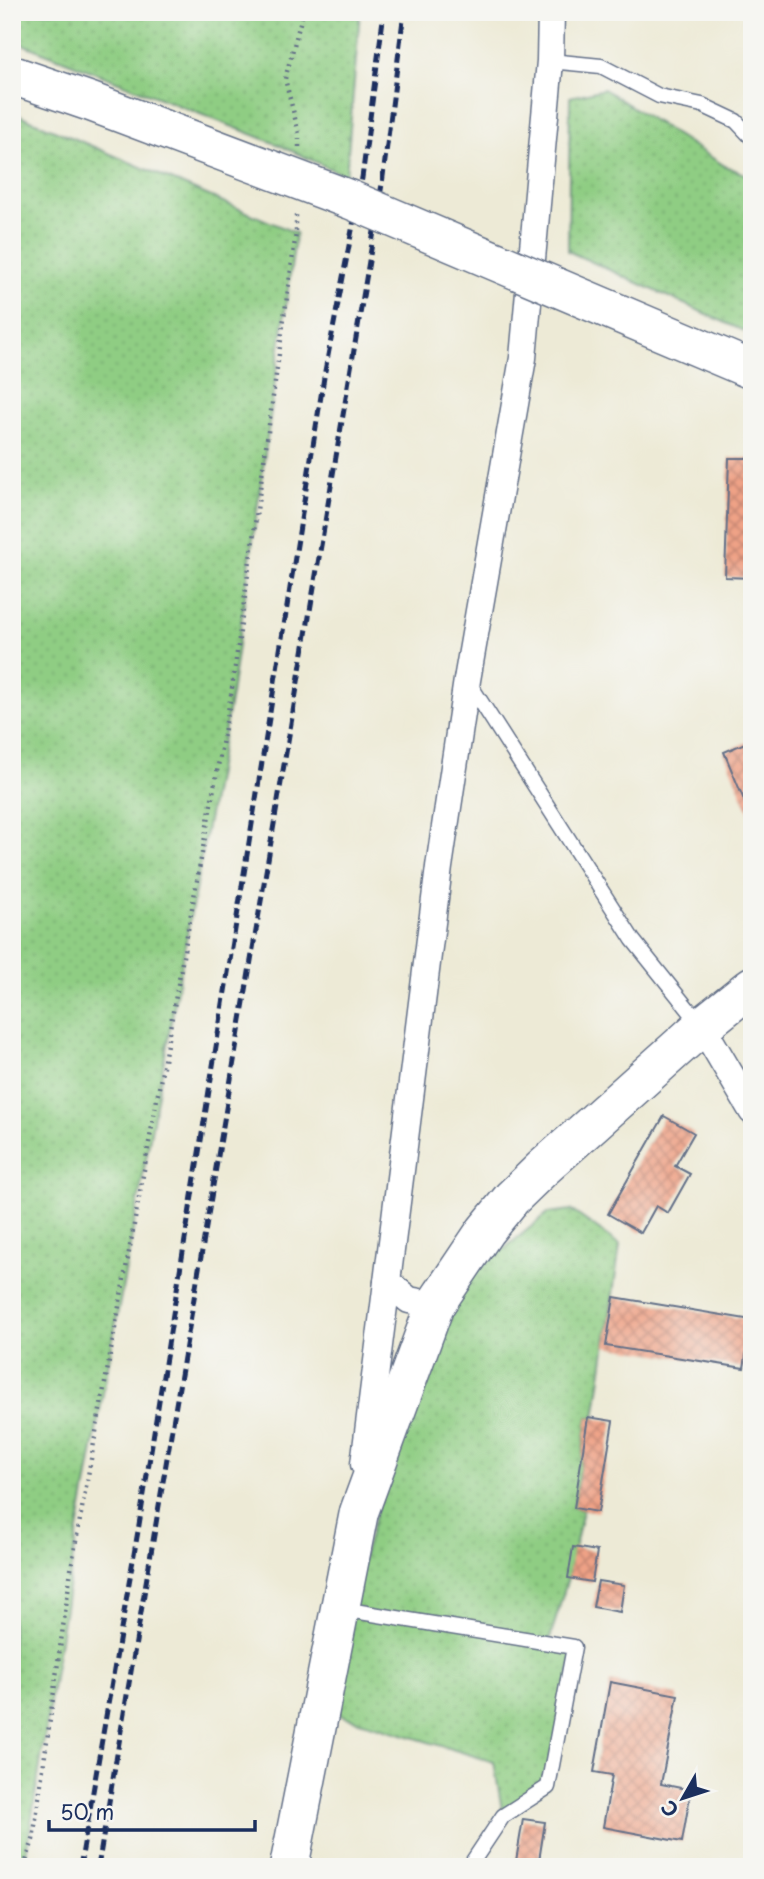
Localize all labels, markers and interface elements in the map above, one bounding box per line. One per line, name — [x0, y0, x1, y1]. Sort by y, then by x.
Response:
north arrow — [648, 1764, 718, 1834]
scale bar — [49, 1788, 256, 1832]
text: 50 m — [60, 1795, 114, 1827]
text: С — [654, 1795, 684, 1824]

